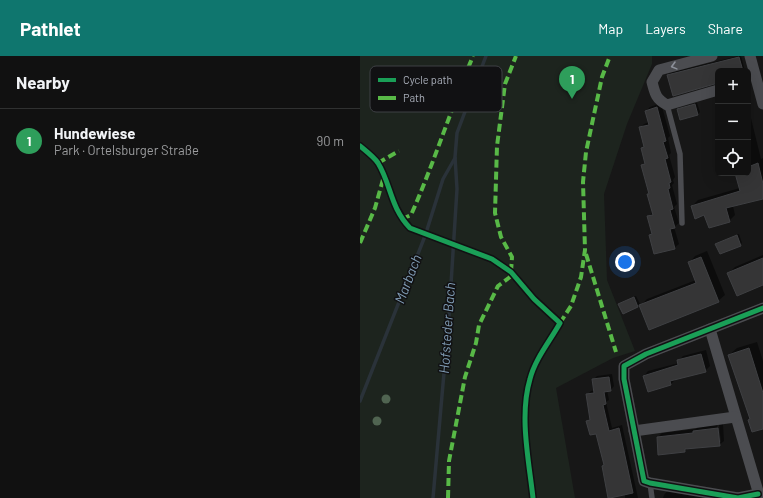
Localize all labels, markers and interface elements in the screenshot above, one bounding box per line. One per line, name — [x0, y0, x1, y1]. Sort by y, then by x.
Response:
text: Pathlet — [20, 17, 81, 40]
text: Map — [598, 20, 623, 37]
text: Layers — [645, 20, 686, 37]
text: Share — [708, 20, 743, 37]
one-way arrow — [671, 61, 678, 70]
legend — [370, 66, 502, 112]
pin: 1 — [559, 66, 585, 99]
map controls — [715, 68, 751, 176]
button: + — [715, 68, 751, 104]
text: Nearby — [16, 72, 70, 92]
text: Cycle path — [403, 73, 453, 86]
text: Path — [403, 91, 425, 104]
button: − — [715, 104, 751, 140]
text: Hundewiese — [54, 124, 135, 142]
text: 1 — [27, 133, 31, 149]
text: 90 m — [317, 133, 344, 149]
button: locate — [715, 140, 751, 176]
text: Park · Ortelsburger Straße — [54, 142, 199, 158]
water label: Marbach — [390, 252, 425, 306]
your location — [615, 252, 635, 272]
water label: Hofsteder Bach — [435, 282, 458, 374]

